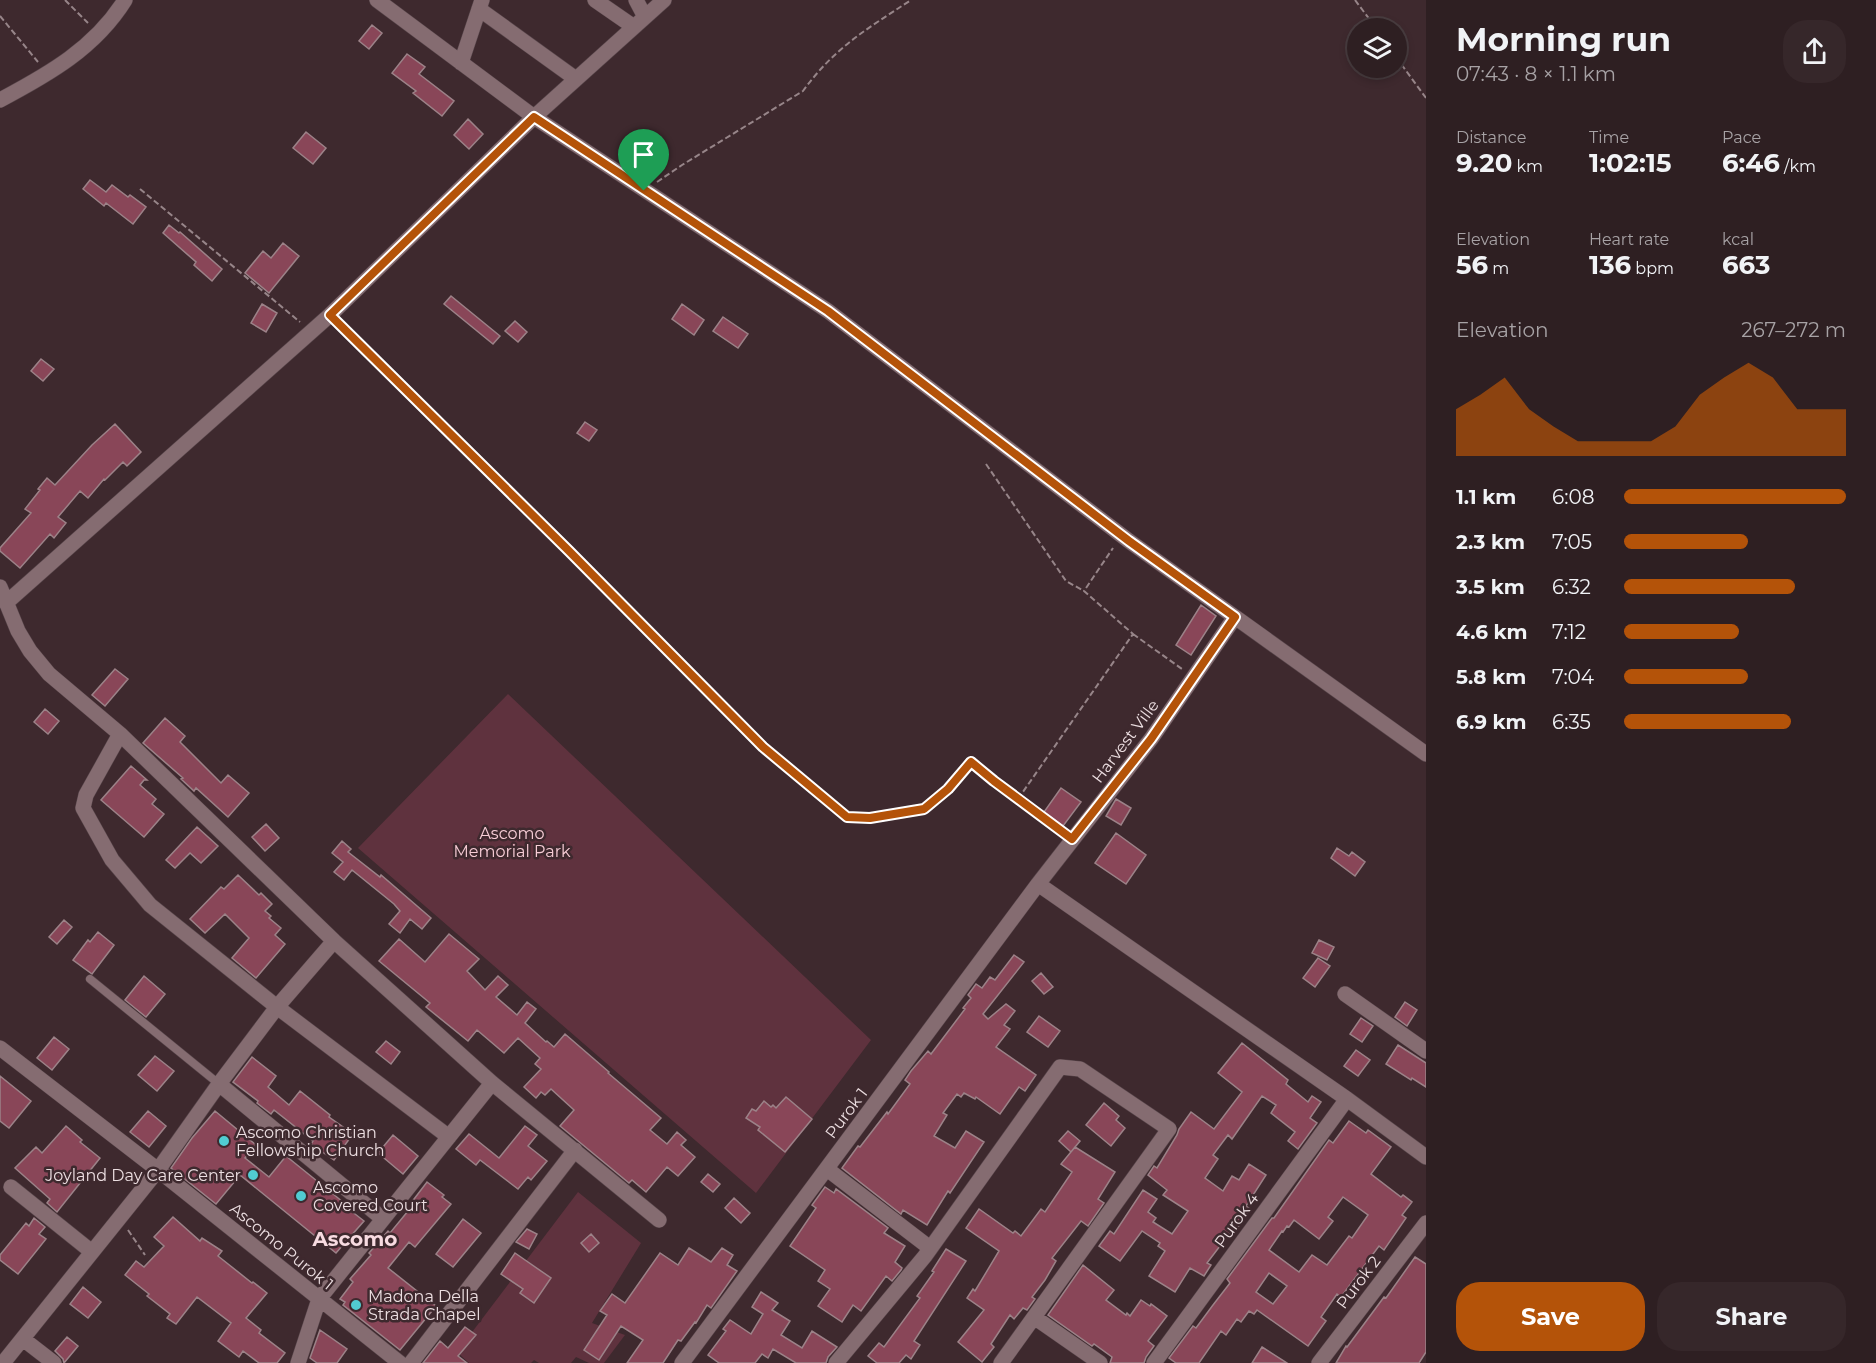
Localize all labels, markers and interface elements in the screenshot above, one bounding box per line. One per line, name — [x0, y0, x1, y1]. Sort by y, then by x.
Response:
map controls — [1347, 18, 1407, 78]
button: layers — [1347, 18, 1407, 78]
text: Morning run — [1456, 19, 1671, 59]
button: share — [1783, 20, 1846, 83]
text: 07:43 · 8 × 1.1 km — [1456, 62, 1616, 86]
text: Distance — [1456, 128, 1526, 147]
text: Time — [1589, 128, 1629, 147]
text: Pace — [1722, 128, 1761, 147]
pin — [618, 129, 669, 191]
icon: arrive — [627, 138, 660, 171]
text: 9.20 — [1456, 147, 1512, 179]
text: 1:02:15 — [1589, 147, 1671, 179]
text: 6:46 — [1722, 147, 1780, 179]
text: km — [1512, 157, 1543, 176]
text: /km — [1780, 157, 1816, 176]
text: Elevation — [1456, 230, 1530, 249]
text: Heart rate — [1589, 230, 1669, 249]
text: kcal — [1722, 230, 1754, 249]
text: 56 — [1456, 249, 1488, 281]
text: 136 — [1589, 249, 1631, 281]
text: 663 — [1722, 249, 1771, 281]
text: m — [1488, 259, 1509, 278]
text: bpm — [1631, 259, 1674, 278]
text: Elevation — [1456, 318, 1548, 342]
text: 267–272 m — [1741, 318, 1846, 342]
text: 1.1 km — [1456, 485, 1516, 509]
text: 6:08 — [1552, 485, 1594, 509]
text: 2.3 km — [1456, 530, 1525, 554]
text: 7:05 — [1552, 530, 1592, 554]
text: 3.5 km — [1456, 575, 1525, 599]
text: 6:32 — [1552, 575, 1591, 599]
text: 4.6 km — [1456, 620, 1528, 644]
text: 7:12 — [1552, 620, 1586, 644]
text: 5.8 km — [1456, 665, 1526, 689]
text: 7:04 — [1552, 665, 1594, 689]
street label: Harvest Ville — [1088, 696, 1163, 787]
text: 6.9 km — [1456, 710, 1527, 734]
text: 6:35 — [1552, 710, 1591, 734]
park label: Ascomo Memorial Park — [453, 824, 571, 861]
street label: Purok 1 — [821, 1084, 871, 1142]
place label: Ascomo Christian Fellowship Church — [236, 1123, 385, 1160]
marker: Ascomo Christian Fellowship Church — [217, 1134, 231, 1148]
place label: Joyland Day Care Center — [44, 1166, 241, 1185]
marker: Joyland Day Care Center — [246, 1168, 260, 1182]
place label: Ascomo Covered Court — [313, 1178, 428, 1215]
marker: Ascomo Covered Court — [294, 1189, 308, 1203]
street label: Purok 4 — [1210, 1189, 1263, 1251]
street label: Ascomo Purok 1 — [226, 1199, 337, 1294]
district label: Ascomo — [312, 1227, 397, 1251]
street label: Purok 2 — [1332, 1252, 1384, 1313]
button: Save — [1456, 1282, 1645, 1351]
button: Share — [1657, 1282, 1846, 1351]
place label: Madona Della Strada Chapel — [368, 1287, 480, 1324]
marker: Madona Della Strada Chapel — [349, 1298, 363, 1312]

